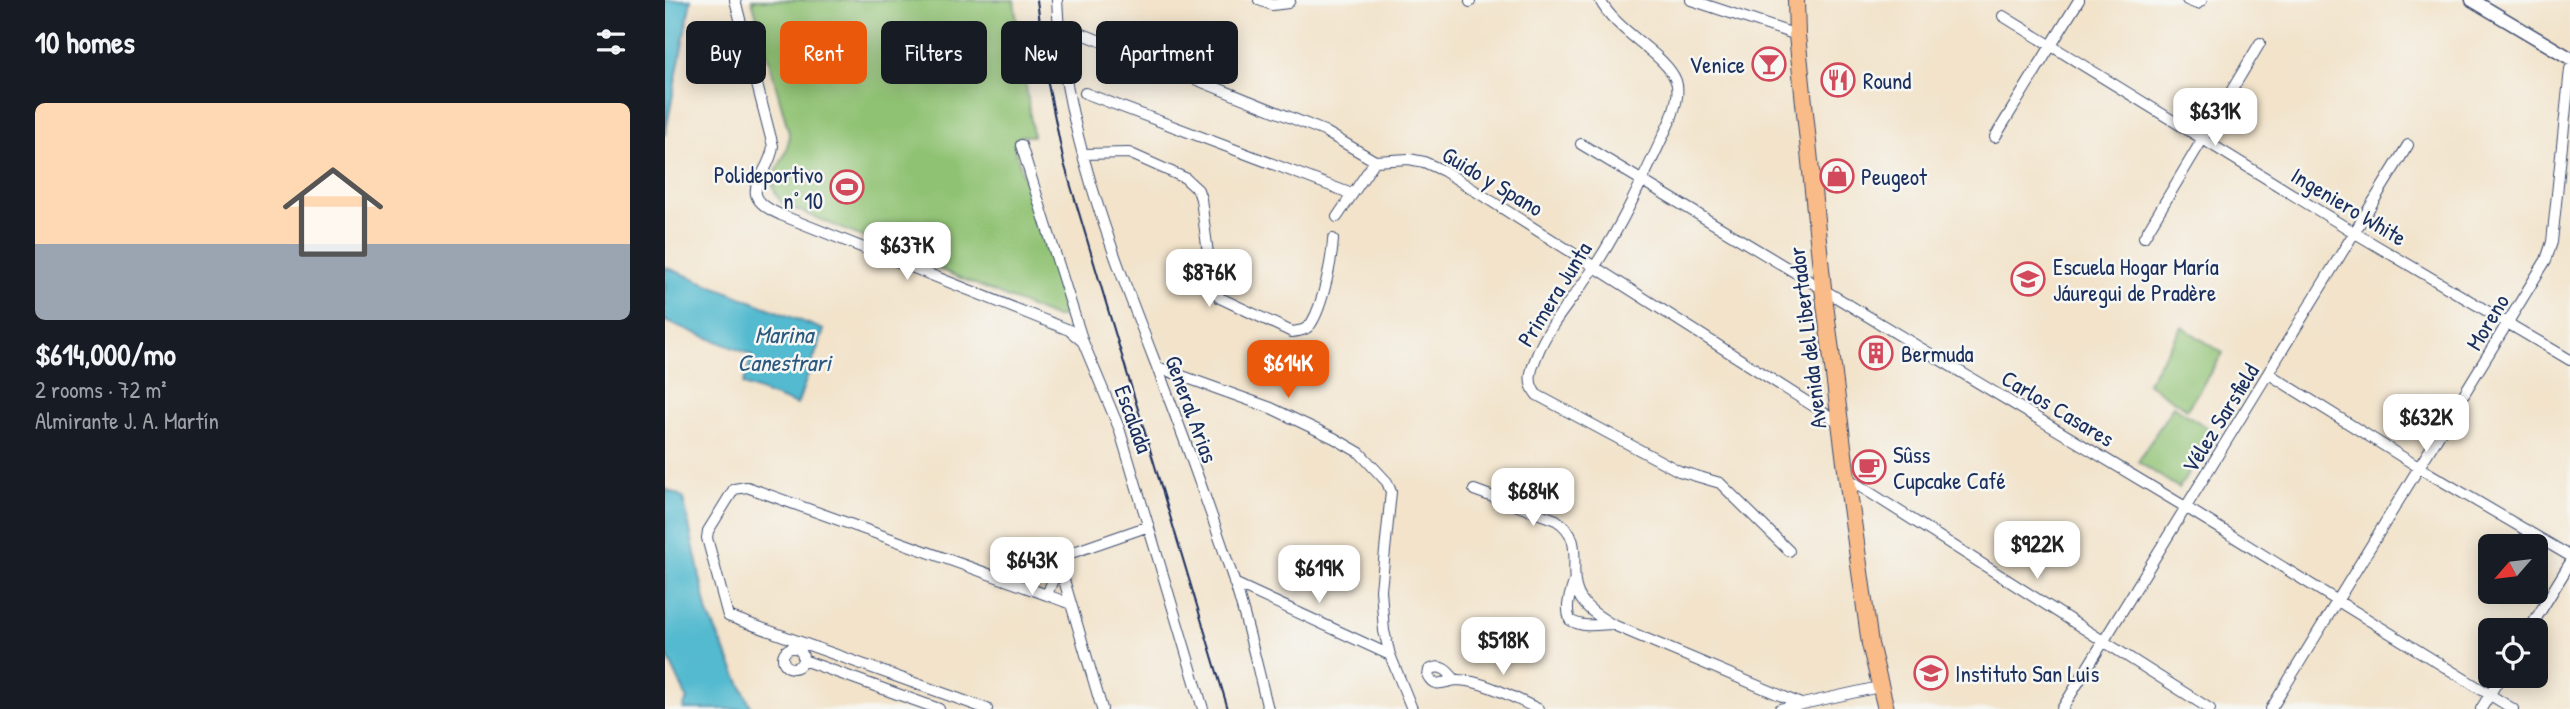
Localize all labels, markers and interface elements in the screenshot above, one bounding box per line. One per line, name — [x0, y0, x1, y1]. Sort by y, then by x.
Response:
chip: Buy — [686, 21, 766, 84]
chip: Rent — [780, 21, 867, 84]
chip: Filters — [881, 21, 987, 84]
chip: New — [1001, 21, 1082, 84]
chip: Apartment — [1096, 21, 1238, 84]
text: 10 homes — [35, 22, 135, 62]
icon: filters — [592, 23, 630, 61]
bar icon: Venice — [1750, 45, 1788, 83]
place label: Venice — [1689, 49, 1745, 80]
restaurant icon: Round — [1819, 61, 1857, 99]
place label: Round — [1863, 65, 1911, 96]
pin: $631K — [2166, 88, 2264, 148]
text: $631K — [2189, 95, 2241, 126]
street label: Guido y Spano — [1437, 139, 1549, 223]
icon: home — [270, 149, 396, 275]
shop icon: Peugeot — [1818, 157, 1856, 195]
place label: Polideportivo n° 10 — [714, 159, 823, 216]
street label: Ingeniero White — [2286, 159, 2412, 253]
place label: Peugeot — [1861, 161, 1928, 192]
sports icon: Polideportivo n° 10 — [828, 168, 866, 206]
pin: $637K — [858, 222, 956, 282]
text: $637K — [880, 229, 934, 260]
street label: Primera Junta — [1510, 236, 1598, 352]
street label: Avenida del Libertador — [1780, 245, 1834, 431]
pin: $876K — [1160, 250, 1258, 309]
place label: Escuela Hogar María Jáuregui de Pradère — [2053, 251, 2219, 308]
text: $876K — [1182, 256, 1236, 287]
school or university icon: Escuela Hogar María Jáuregui de Pradère — [2009, 260, 2047, 298]
street label: Moreno — [2458, 288, 2516, 356]
water label: Marina Canestrari — [737, 318, 833, 378]
text: $614,000/mo — [35, 334, 176, 374]
building icon: Bermuda — [1857, 334, 1895, 372]
place label: Bermuda — [1901, 338, 1974, 369]
pin: $614K — [1239, 340, 1337, 400]
text: $614K — [1263, 347, 1313, 378]
street label: General Arias — [1158, 351, 1226, 467]
street label: Vélez Sarsfield — [2174, 358, 2266, 478]
street label: Carlos Casares — [1996, 362, 2120, 454]
text: 2 rooms · 72 m² — [35, 374, 167, 405]
street label: Escalada — [1107, 381, 1161, 457]
pin: $632K — [2377, 394, 2475, 454]
text: $632K — [2399, 401, 2453, 432]
text: Almirante J. A. Martín — [35, 405, 219, 436]
place label: Sûss Cupcake Café — [1893, 439, 2006, 496]
cafe icon: Sûss Cupcake Café — [1850, 448, 1888, 486]
pin: $684K — [1484, 468, 1582, 528]
text: $684K — [1507, 475, 1559, 506]
pin: $922K — [1988, 522, 2086, 581]
text: $922K — [2010, 528, 2064, 559]
north arrow — [2478, 534, 2548, 604]
map controls — [2478, 534, 2548, 688]
pin: $643K — [983, 538, 1081, 597]
text: $643K — [1006, 544, 1058, 575]
pin: $619K — [1270, 546, 1368, 605]
text: $619K — [1294, 552, 1344, 583]
pin: $518K — [1454, 618, 1552, 677]
button: locate — [2478, 618, 2548, 688]
text: $518K — [1477, 624, 1529, 655]
school or university icon: Instituto San Luis — [1912, 654, 1950, 692]
place label: Instituto San Luis — [1955, 658, 2099, 689]

